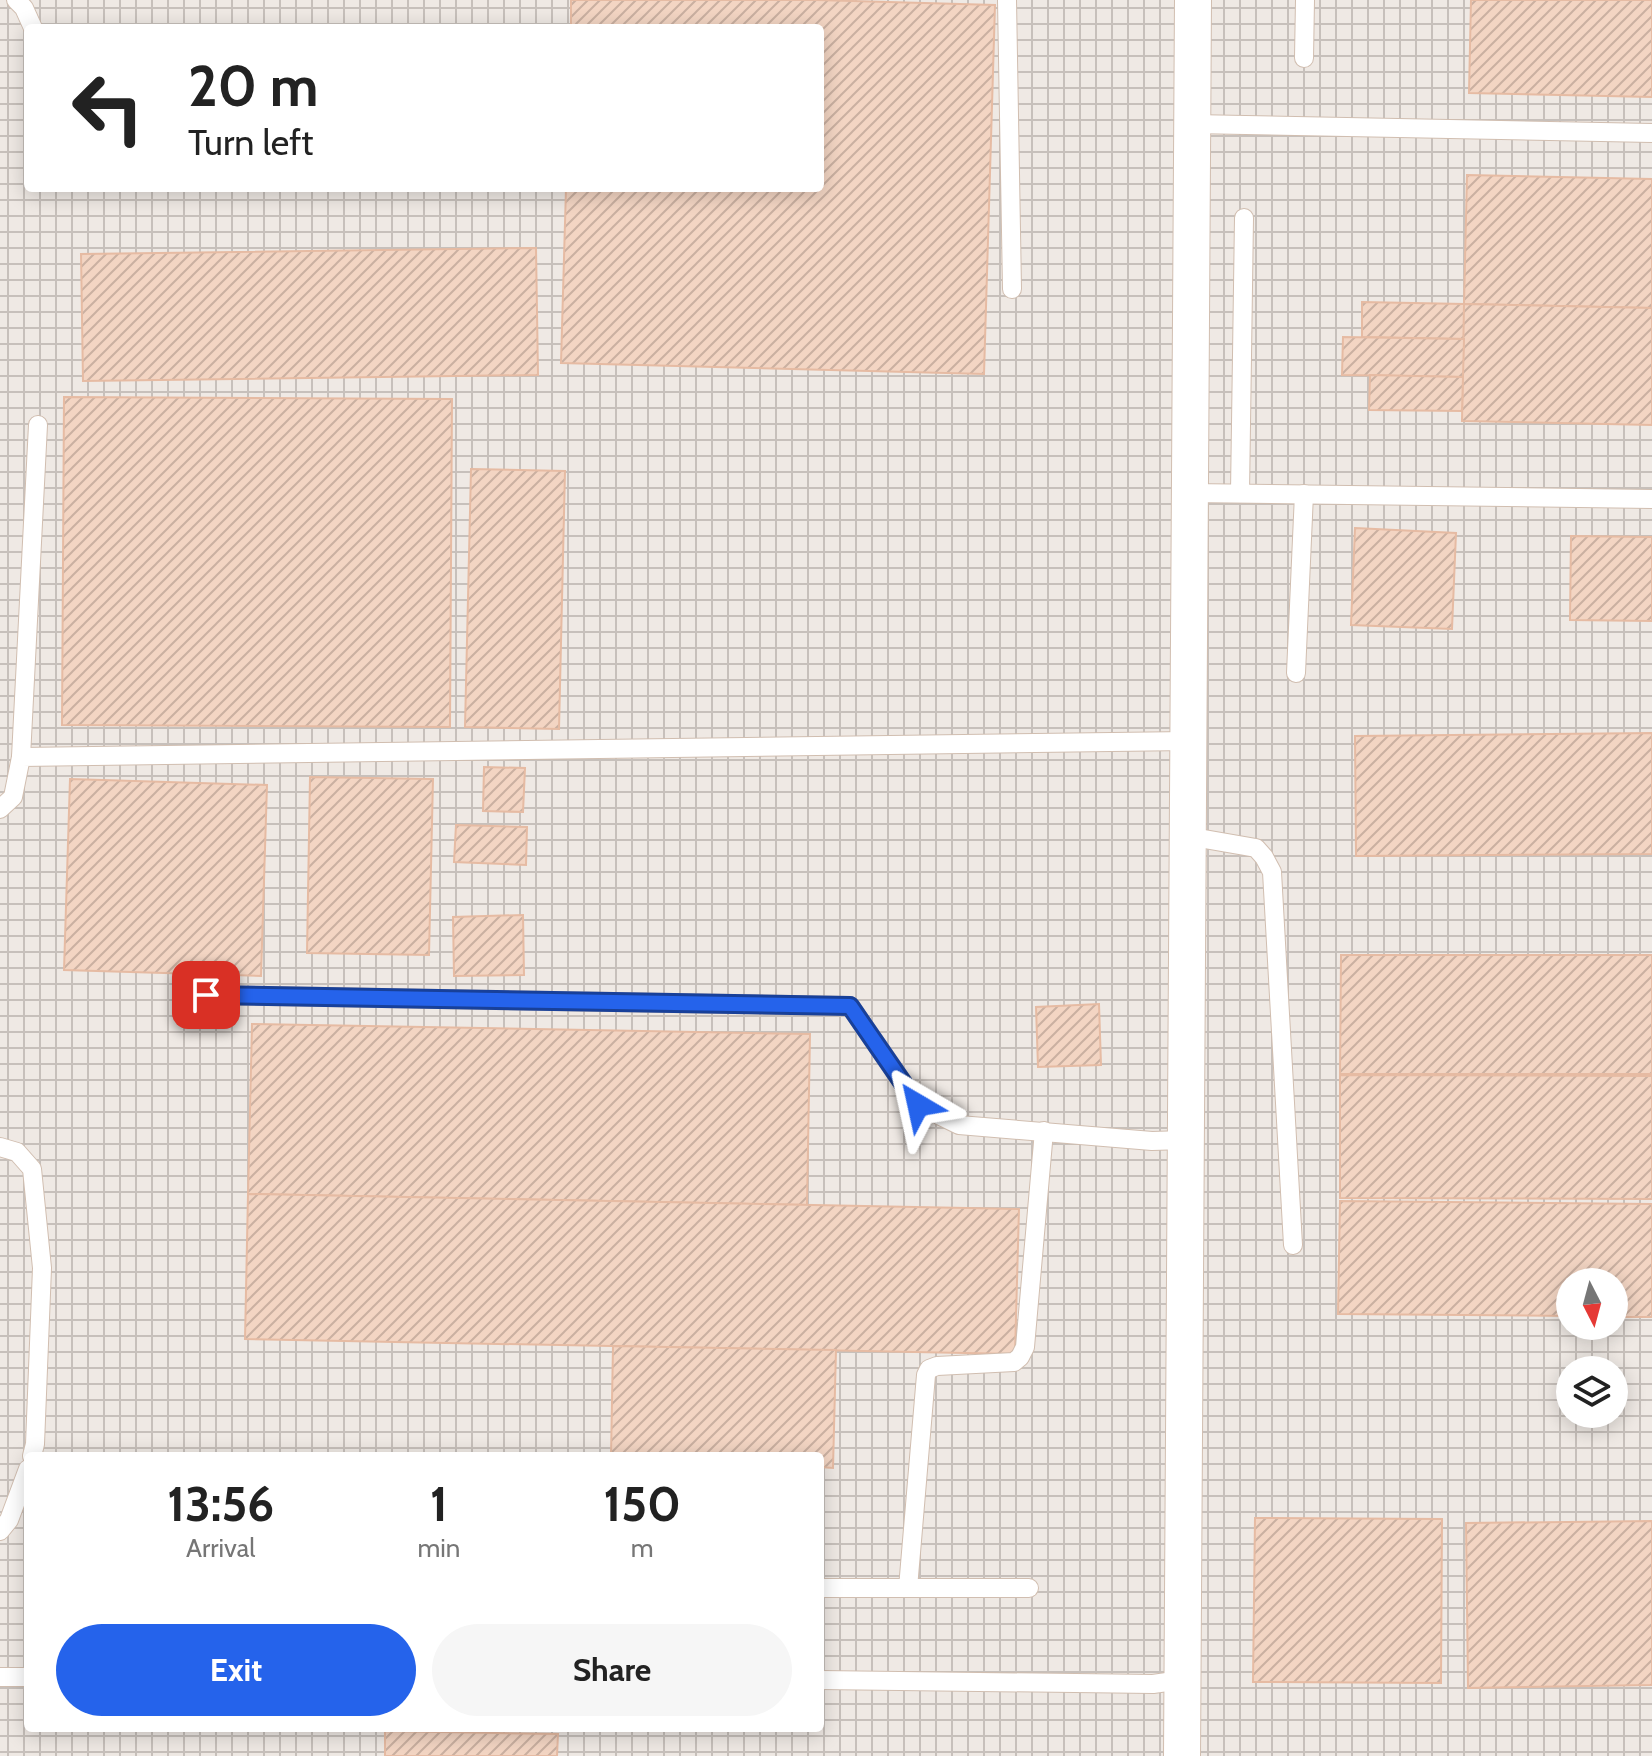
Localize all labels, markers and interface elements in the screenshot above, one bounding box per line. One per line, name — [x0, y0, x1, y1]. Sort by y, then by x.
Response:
text: 20 m — [188, 52, 318, 120]
icon: left — [56, 56, 160, 160]
text: Turn left — [188, 120, 313, 164]
pin — [172, 961, 240, 1029]
icon: arrive — [184, 973, 228, 1017]
position arrow — [876, 1063, 960, 1147]
north arrow — [1556, 1268, 1628, 1340]
map controls — [1556, 1268, 1628, 1428]
button: layers — [1556, 1356, 1628, 1428]
text: 13:56 — [167, 1475, 274, 1533]
text: 1 — [430, 1475, 448, 1533]
text: 150 — [603, 1475, 681, 1533]
text: Arrival — [186, 1532, 255, 1564]
text: min — [417, 1532, 460, 1564]
text: m — [631, 1532, 654, 1564]
button: Exit — [56, 1624, 416, 1716]
button: Share — [432, 1624, 792, 1716]

